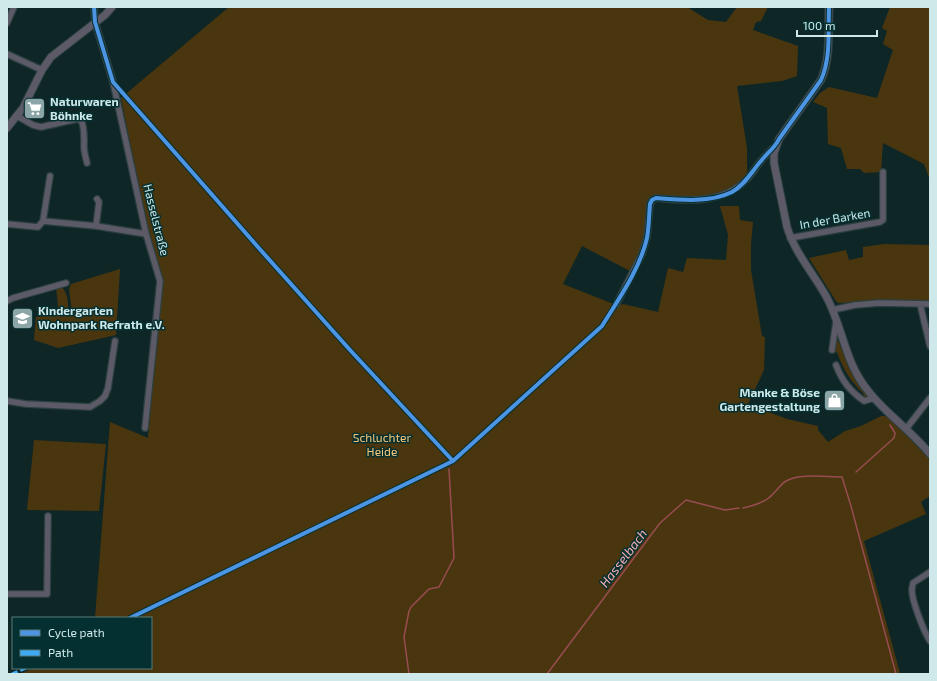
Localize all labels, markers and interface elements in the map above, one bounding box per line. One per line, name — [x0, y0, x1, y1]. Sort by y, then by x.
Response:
scale bar — [797, 12, 877, 38]
text: 100 m — [803, 18, 835, 32]
place label: Naturwaren Böhnke — [50, 94, 119, 122]
supermarket icon: Naturwaren Böhnke — [21, 96, 47, 122]
street label: Hasselstraße — [141, 182, 173, 257]
street label: In der Barken — [798, 205, 871, 231]
place label: Kindergarten Wohnpark Refrath e.V. — [38, 303, 165, 331]
school or university icon: Kindergarten Wohnpark Refrath e.V. — [10, 305, 36, 331]
place label: Manke & Böse Gartengestaltung — [720, 385, 820, 413]
shop icon: Manke & Böse Gartengestaltung — [822, 387, 848, 413]
park label: Schluchter Heide — [353, 430, 412, 458]
water label: Hasselbach — [596, 526, 650, 590]
legend — [12, 617, 152, 669]
text: Cycle path — [48, 625, 105, 639]
text: Path — [48, 645, 73, 659]

